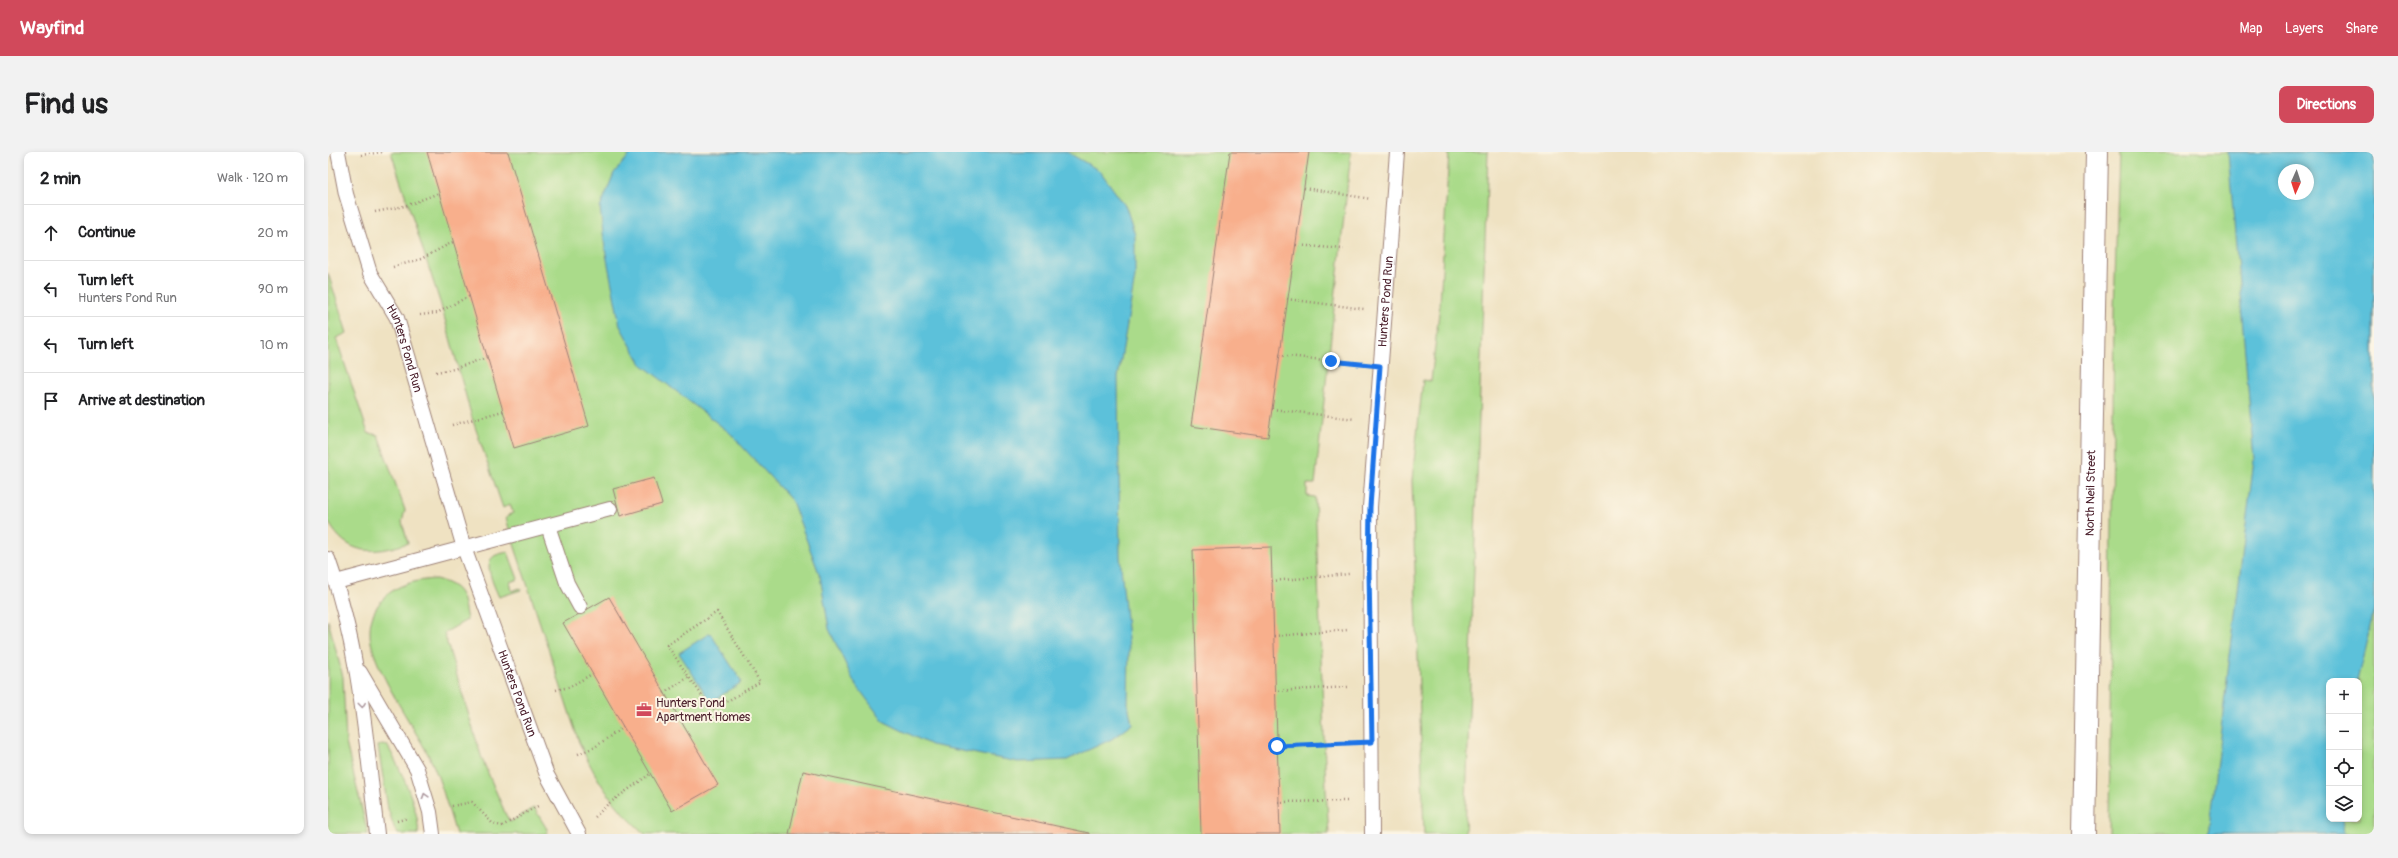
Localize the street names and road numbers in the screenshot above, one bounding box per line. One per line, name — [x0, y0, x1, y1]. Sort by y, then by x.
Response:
street label: Hunters Pond Run — [1375, 255, 1397, 348]
street label: Hunters Pond Run — [383, 302, 425, 394]
street label: North Neil Street — [2083, 450, 2099, 536]
street label: Hunters Pond Run — [494, 648, 539, 739]

